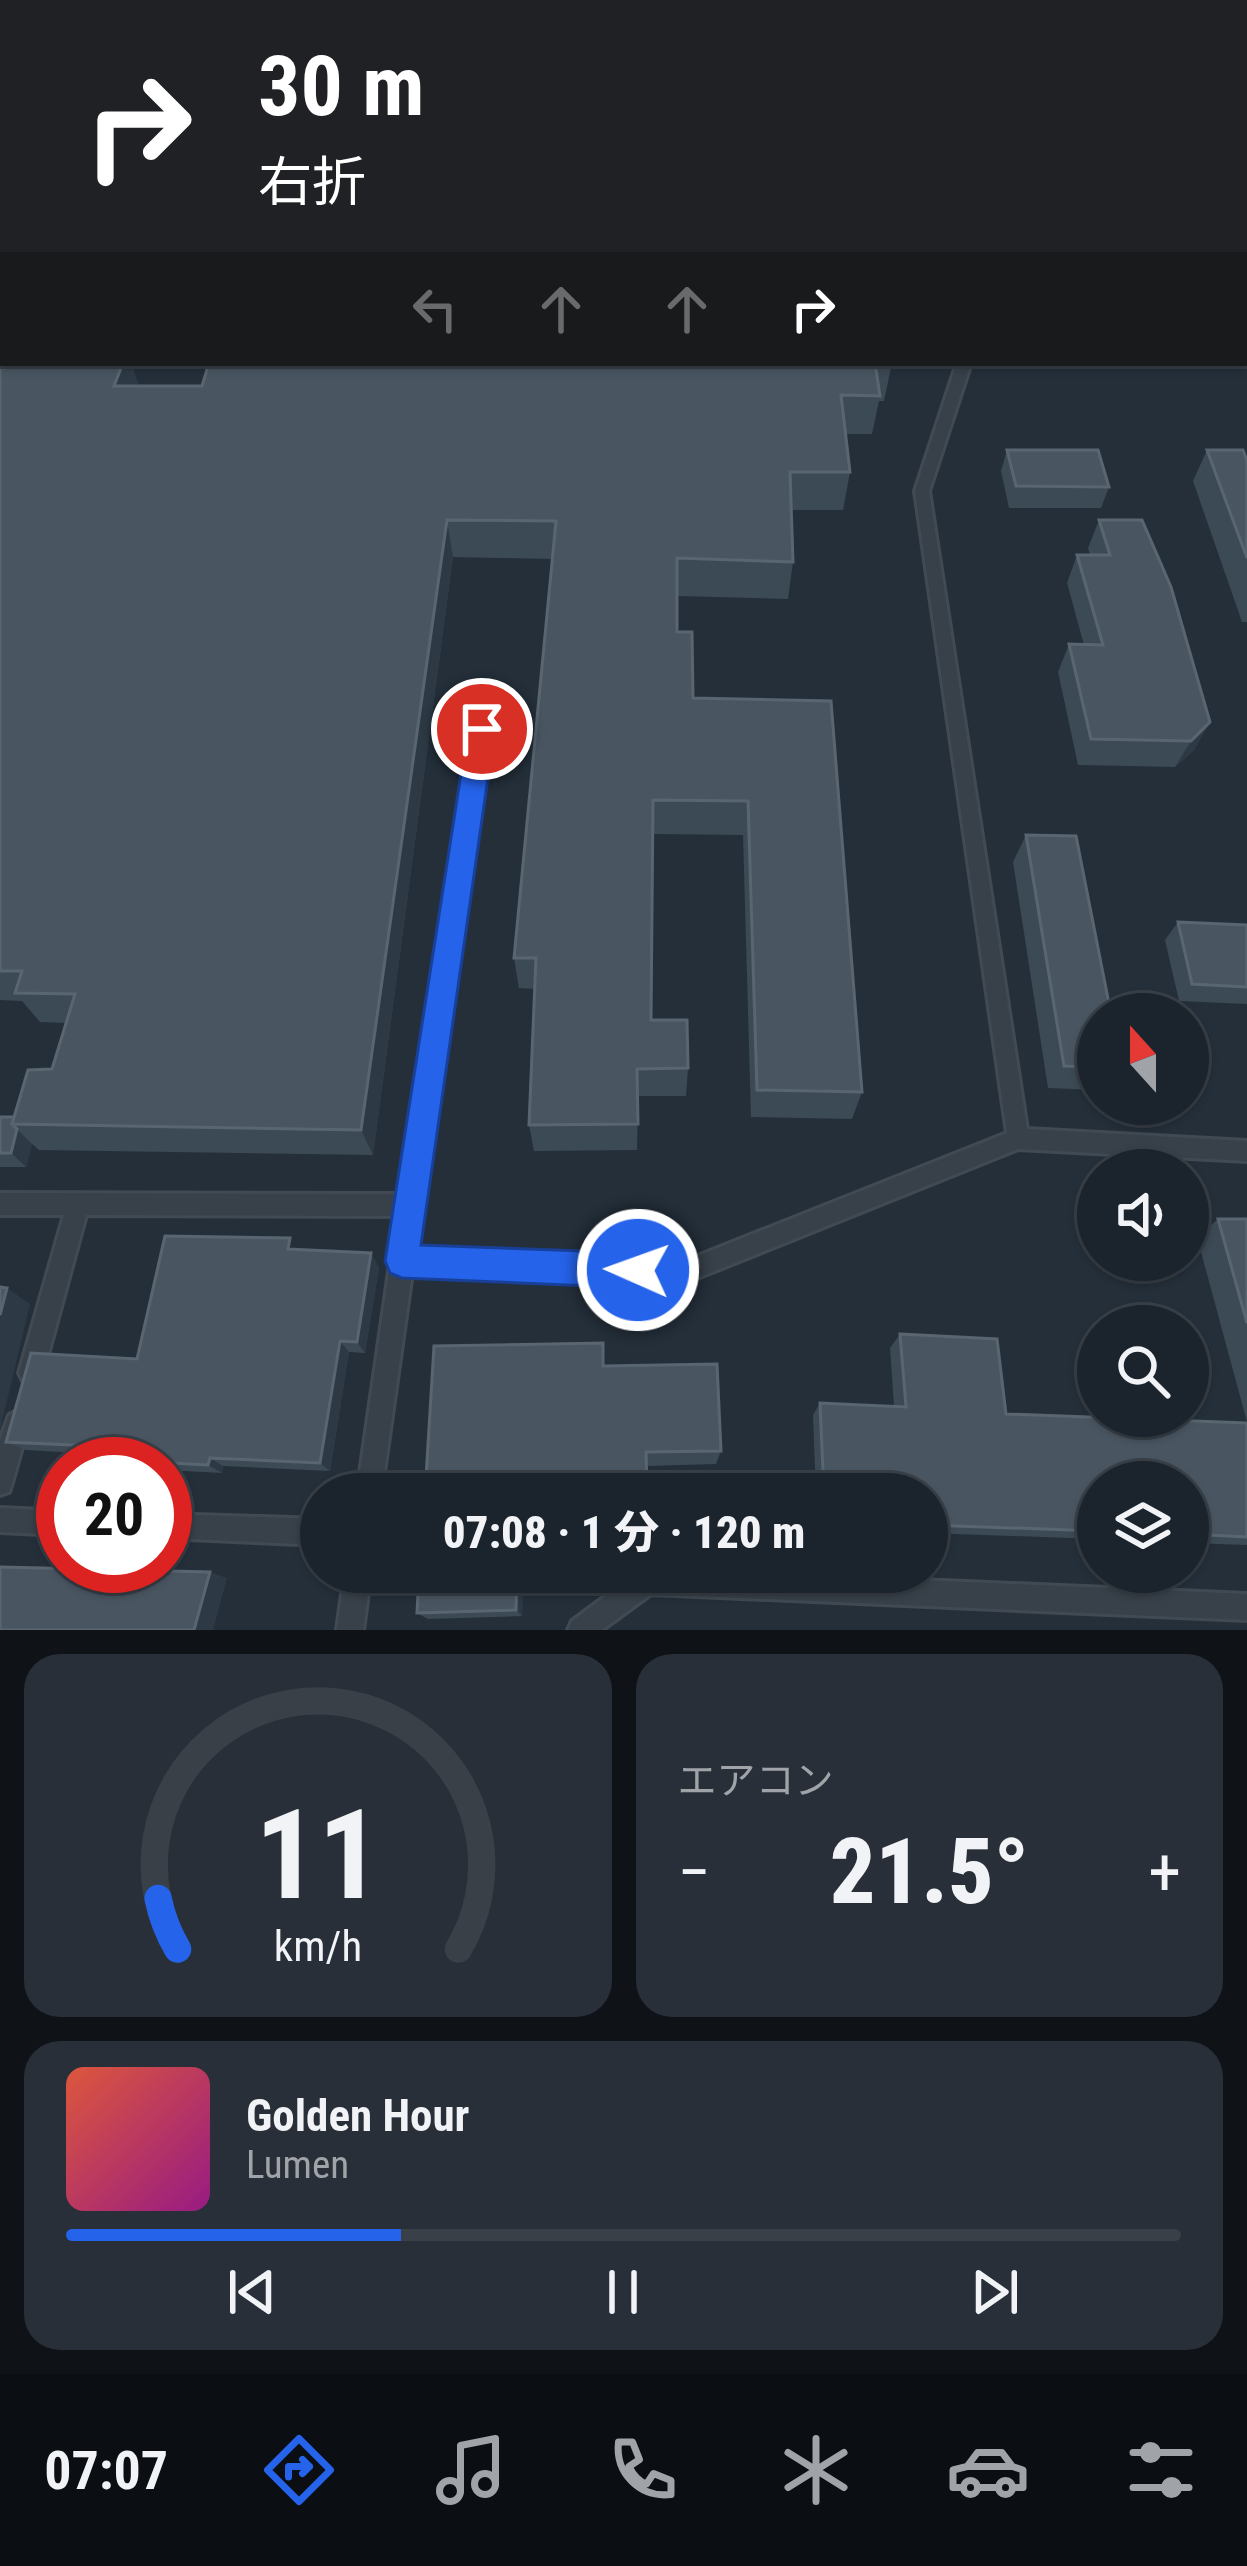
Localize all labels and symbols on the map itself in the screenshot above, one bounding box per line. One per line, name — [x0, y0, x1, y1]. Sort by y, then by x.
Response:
pin — [431, 678, 533, 780]
north arrow — [1077, 993, 1209, 1125]
position arrow — [575, 1207, 701, 1333]
speed limit sign: 20 — [36, 1437, 192, 1593]

